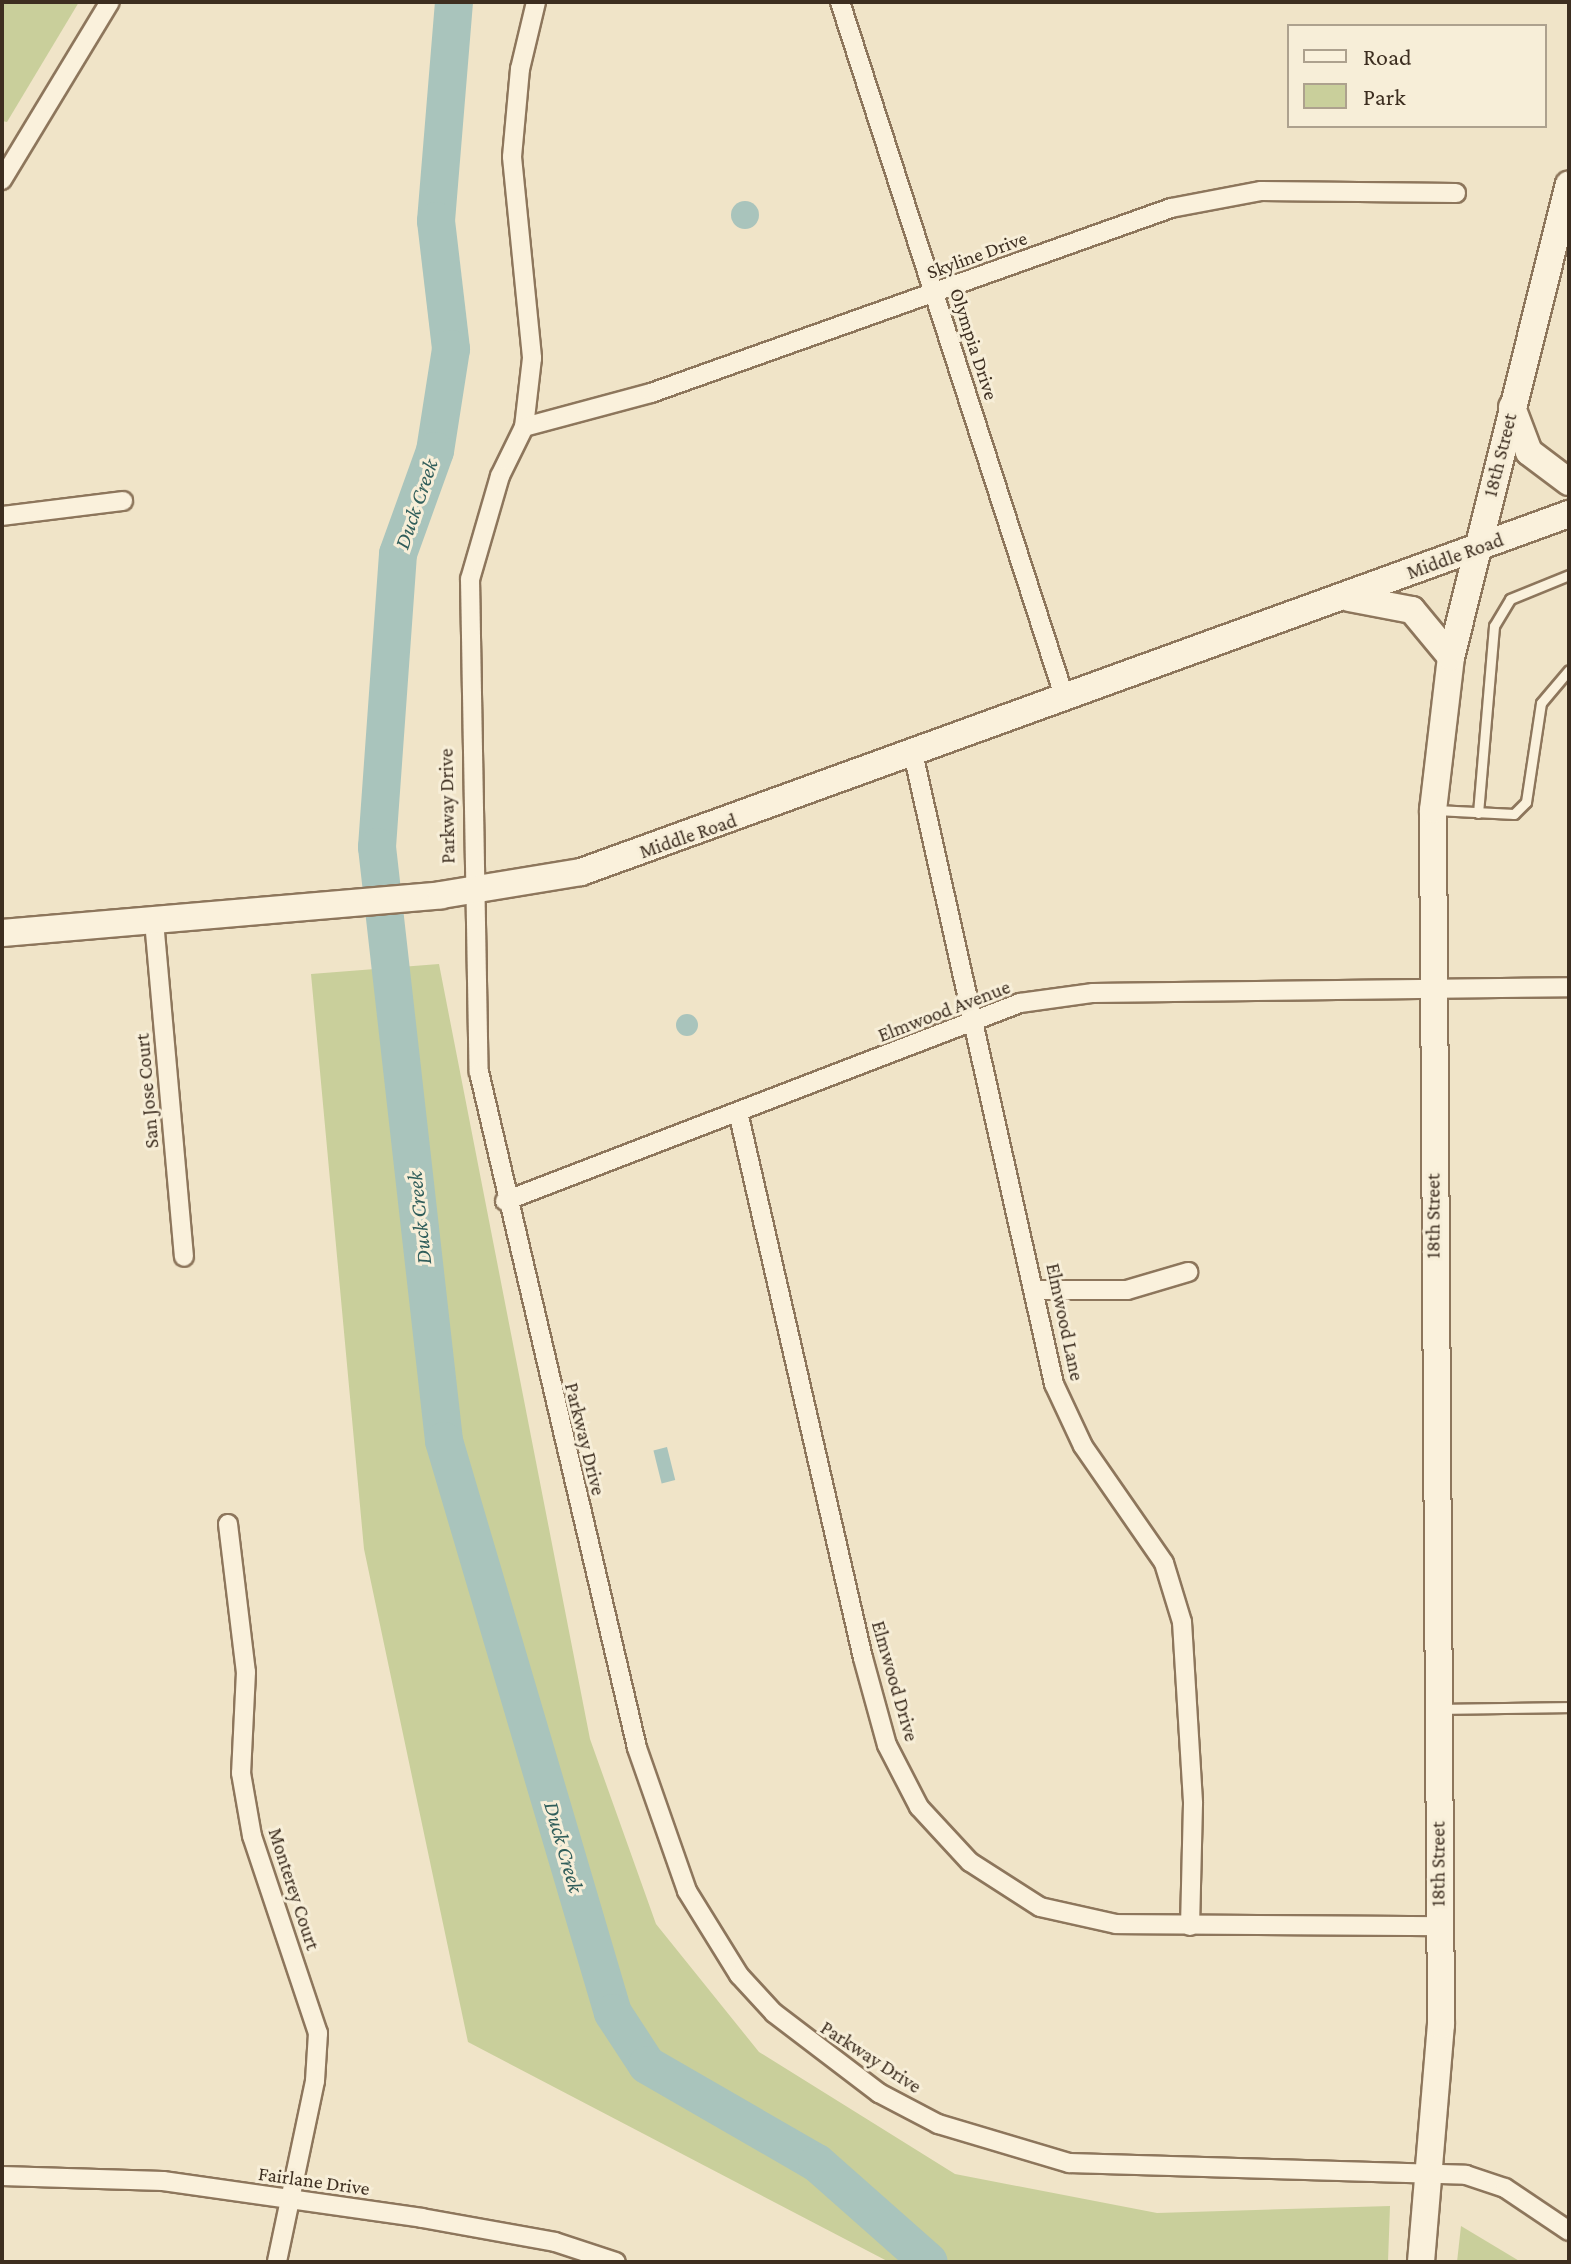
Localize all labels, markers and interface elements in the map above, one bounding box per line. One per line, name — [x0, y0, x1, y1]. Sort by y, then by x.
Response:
legend — [1287, 24, 1547, 128]
text: Road — [1363, 43, 1412, 70]
text: Park — [1363, 83, 1406, 110]
street label: Skyline Drive — [924, 226, 1030, 284]
street label: Olympia Drive — [945, 285, 1003, 403]
street label: 18th Street — [1478, 411, 1522, 499]
water label: Duck Creek — [388, 455, 444, 553]
street label: Middle Road — [1403, 527, 1507, 585]
street label: Parkway Drive — [434, 748, 460, 864]
street label: Middle Road — [636, 808, 740, 864]
street label: Elmwood Avenue — [874, 975, 1014, 1047]
street label: San Jose Court — [130, 1033, 164, 1149]
water label: Duck Creek — [401, 1170, 437, 1266]
street label: 18th Street — [1421, 1173, 1445, 1259]
street label: Elmwood Lane — [1041, 1261, 1089, 1383]
street label: Parkway Drive — [559, 1380, 611, 1498]
street label: Elmwood Drive — [866, 1618, 924, 1744]
water label: Duck Creek — [538, 1798, 590, 1896]
street label: 18th Street — [1426, 1821, 1450, 1907]
street label: Monterey Court — [263, 1825, 325, 1953]
street label: Parkway Drive — [816, 2016, 926, 2098]
street label: Fairlane Drive — [257, 2161, 371, 2201]

